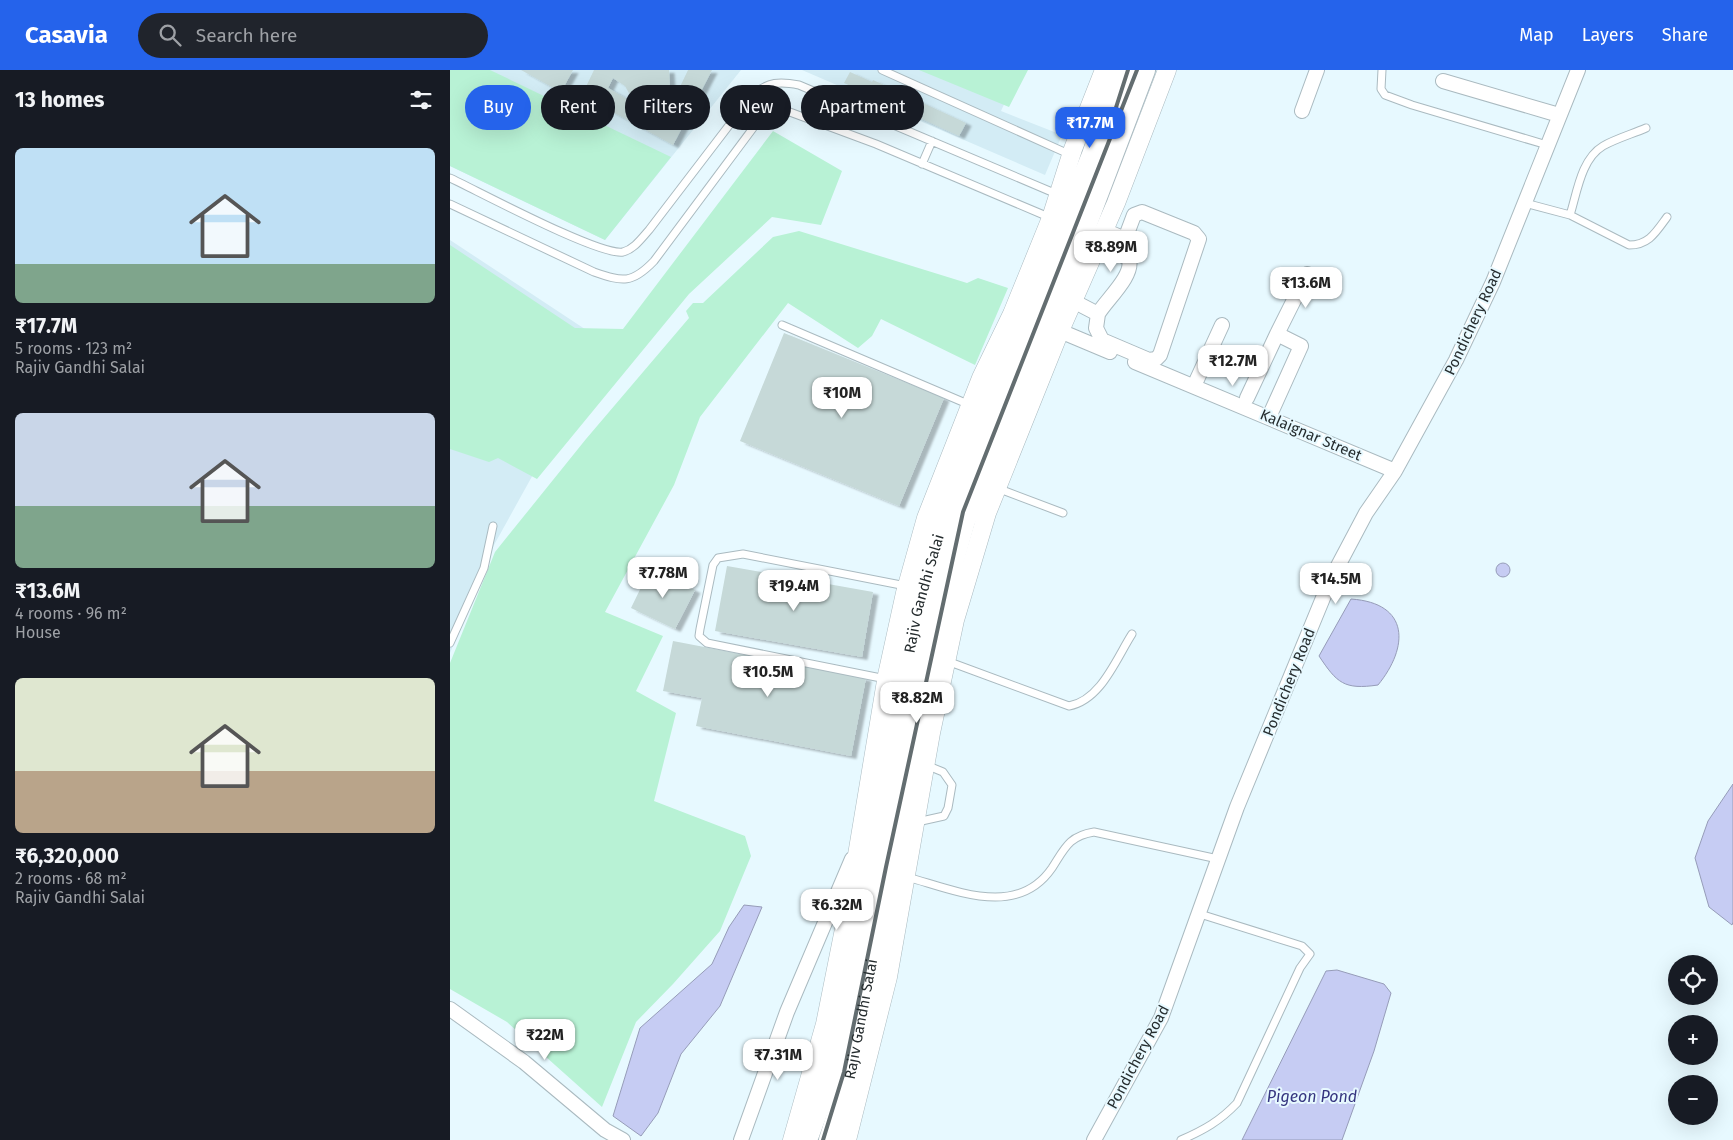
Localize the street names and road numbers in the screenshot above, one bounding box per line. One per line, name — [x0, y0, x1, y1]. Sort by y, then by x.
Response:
street label: Pondichery Road — [1441, 266, 1505, 378]
street label: Kalaignar Street — [1257, 405, 1365, 465]
street label: Rajiv Gandhi Salai — [901, 532, 948, 654]
street label: Pondichery Road — [1259, 625, 1319, 739]
street label: Rajiv Gandhi Salai — [841, 957, 881, 1081]
street label: Pondichery Road — [1103, 1002, 1173, 1112]

